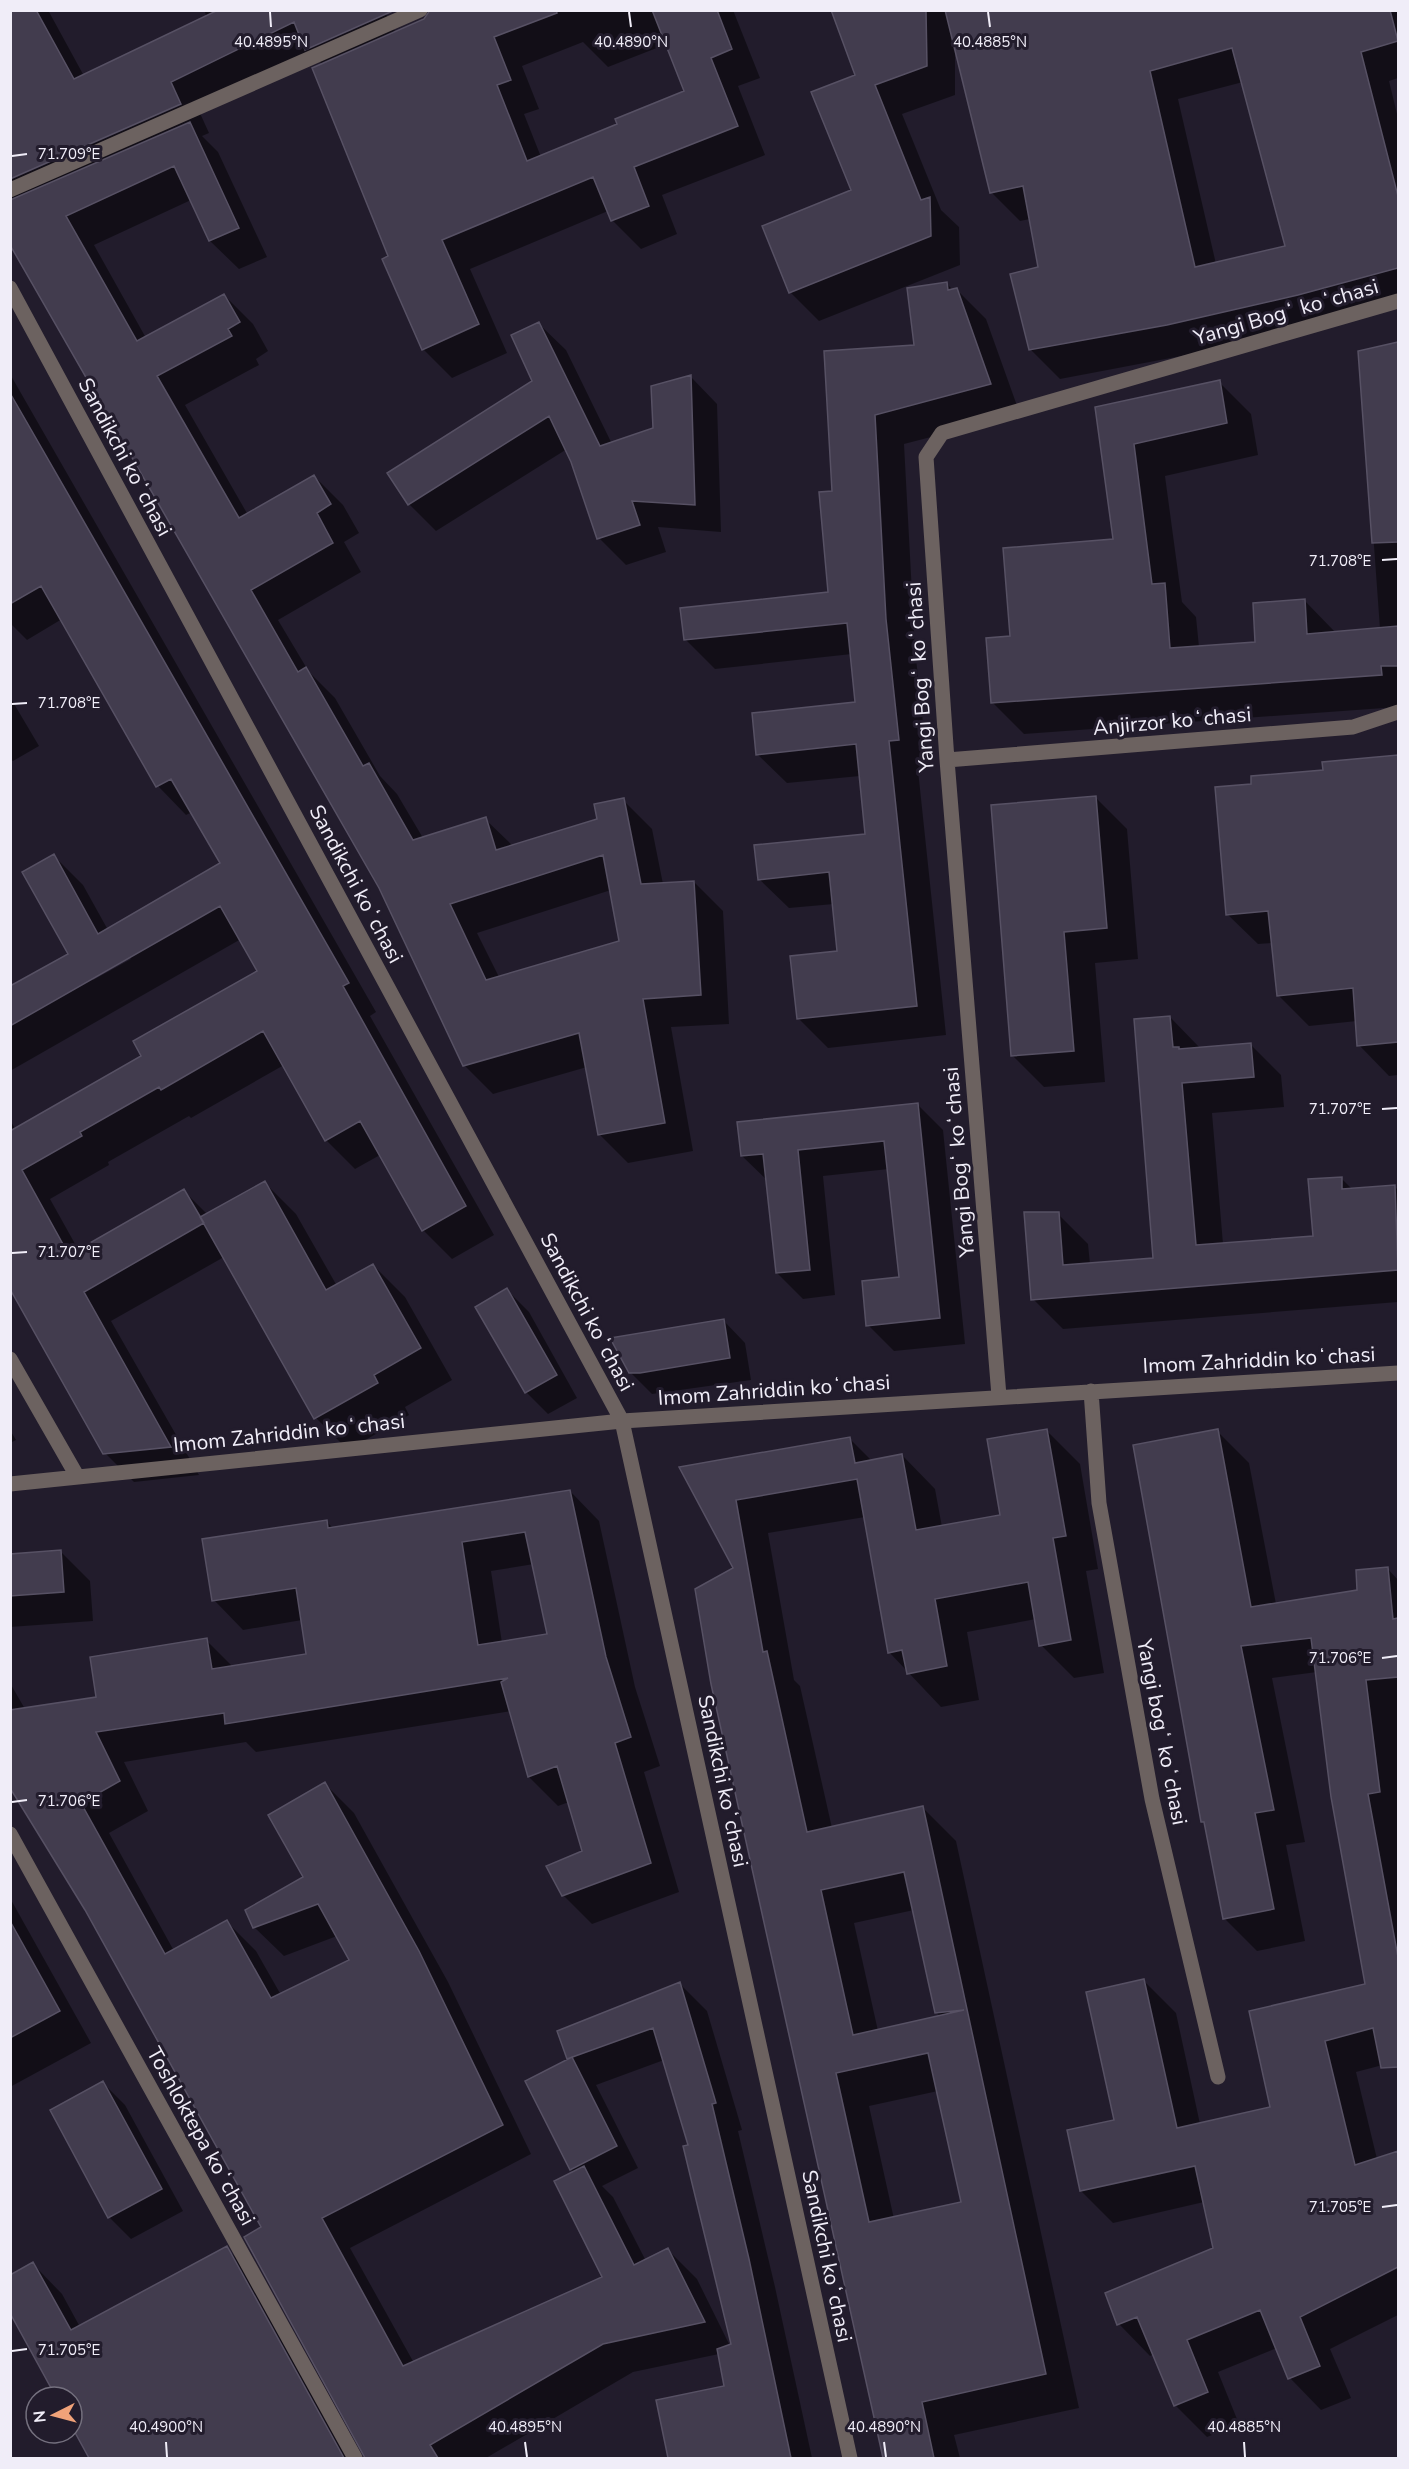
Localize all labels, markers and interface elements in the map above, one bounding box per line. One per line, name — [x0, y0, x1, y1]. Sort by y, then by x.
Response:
text: 40.4895°N — [234, 32, 308, 52]
text: 40.4890°N — [594, 32, 668, 52]
text: 40.4885°N — [953, 32, 1027, 52]
text: 71.709°E — [38, 144, 100, 164]
street label: Yangi Bogʻ koʻchasi — [1189, 272, 1382, 352]
street label: Sandikchi koʻchasi — [71, 373, 179, 541]
text: 71.708°E — [1309, 551, 1371, 571]
street label: Yangi Bogʻ koʻchasi — [899, 581, 941, 774]
text: 71.708°E — [38, 693, 100, 713]
street label: Anjirzor koʻchasi — [1092, 700, 1252, 742]
street label: Sandikchi koʻchasi — [302, 800, 410, 968]
street label: Yangi Bogʻ koʻchasi — [937, 1066, 981, 1259]
text: 71.707°E — [1309, 1099, 1371, 1119]
street label: Sandikchi koʻchasi — [533, 1228, 641, 1396]
text: 71.707°E — [38, 1242, 100, 1262]
street label: Imom Zahriddin koʻchasi — [1142, 1340, 1376, 1380]
street label: Imom Zahriddin koʻchasi — [657, 1368, 891, 1412]
street label: Imom Zahriddin koʻchasi — [172, 1407, 406, 1459]
street label: Yangi bogʻ koʻchasi — [1130, 1636, 1194, 1827]
text: 71.706°E — [1309, 1648, 1371, 1668]
street label: Sandikchi koʻchasi — [691, 1692, 755, 1870]
text: 71.706°E — [38, 1791, 100, 1811]
street label: Toshloktepa koʻchasi — [140, 2042, 262, 2230]
street label: Sandikchi koʻchasi — [795, 2167, 859, 2345]
text: 71.705°E — [1309, 2197, 1371, 2217]
text: 71.705°E — [38, 2340, 100, 2360]
north arrow — [24, 2385, 84, 2445]
text: N — [29, 2409, 52, 2424]
text: 40.4900°N — [129, 2417, 203, 2437]
text: 40.4895°N — [488, 2417, 562, 2437]
text: 40.4890°N — [847, 2417, 921, 2437]
text: 40.4885°N — [1207, 2417, 1281, 2437]

